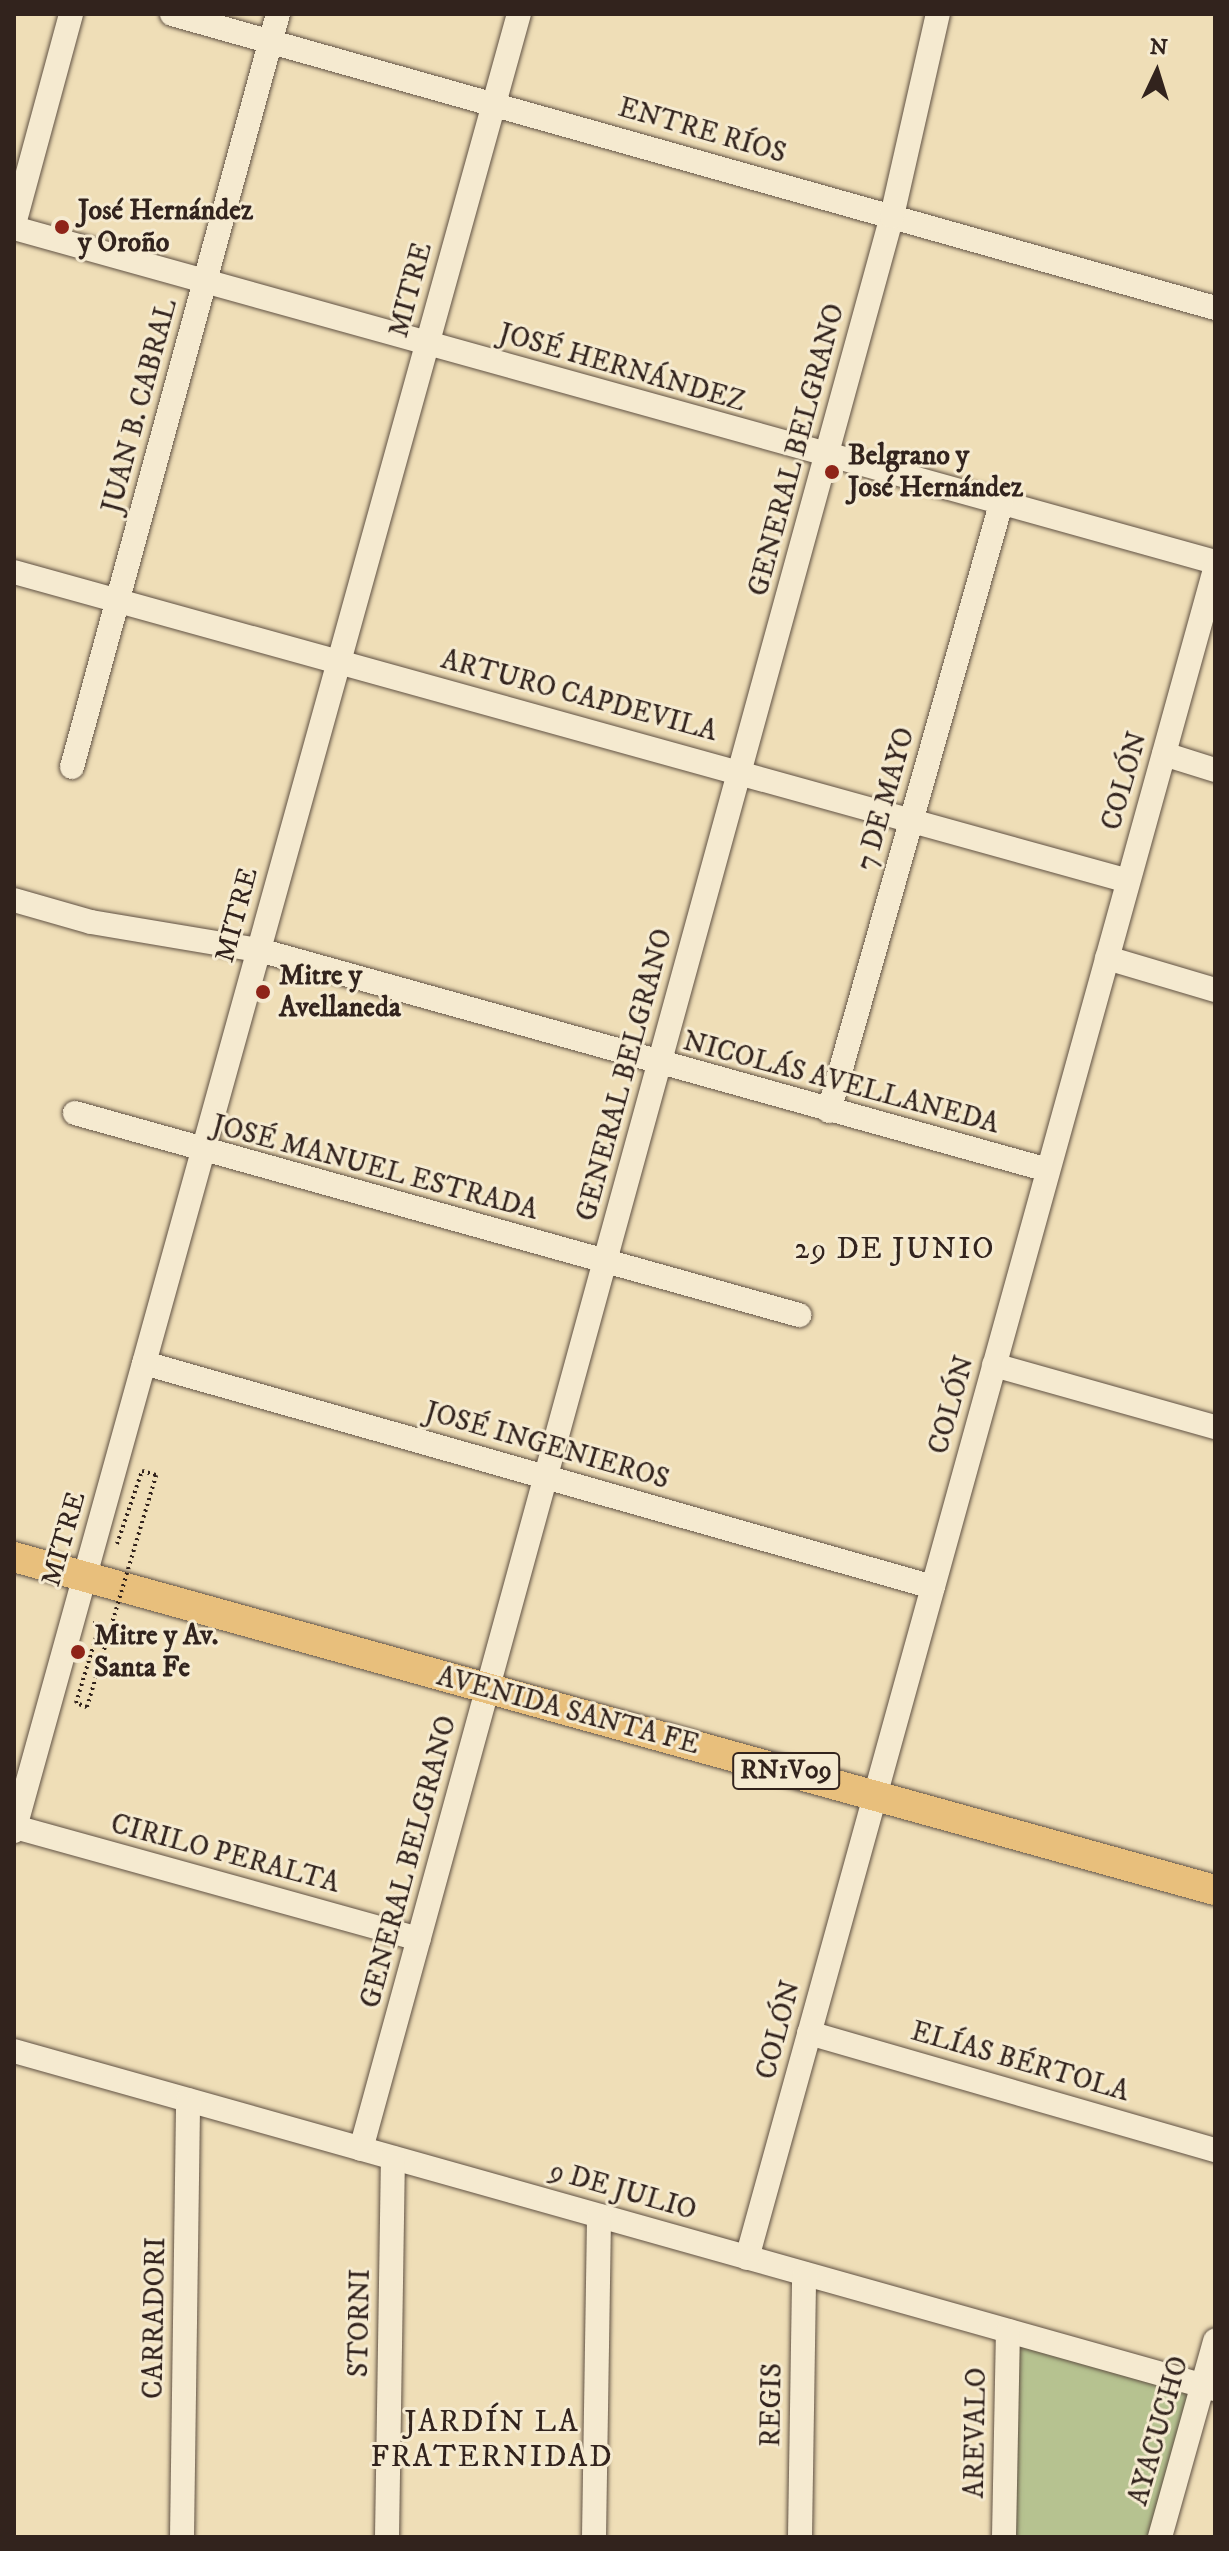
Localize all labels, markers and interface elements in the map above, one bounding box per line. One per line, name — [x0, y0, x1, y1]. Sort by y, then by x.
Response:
north arrow — [1117, 32, 1197, 112]
text: N — [1149, 33, 1169, 62]
street label: ENTRE RÍOS — [614, 91, 790, 171]
place label: José Hernández y Oroño — [78, 194, 253, 260]
marker: José Hernández y Oroño — [53, 218, 71, 236]
street label: MITRE — [382, 239, 440, 341]
street label: JUAN B. CABRAL — [95, 295, 185, 517]
street label: GENERAL BELGRANO — [742, 300, 852, 600]
street label: JOSÉ HERNÁNDEZ — [495, 317, 749, 419]
place label: Belgrano y José Hernández — [848, 439, 1023, 505]
marker: Belgrano y José Hernández — [823, 463, 841, 481]
street label: ARTURO CAPDEVILA — [437, 643, 721, 749]
street label: 7 DE MAYO — [850, 724, 922, 874]
street label: COLÓN — [1095, 728, 1155, 834]
street label: MITRE — [208, 864, 266, 966]
street label: GENERAL BELGRANO — [570, 925, 680, 1225]
place label: Mitre y Avellaneda — [279, 959, 401, 1025]
marker: Mitre y Avellaneda — [254, 983, 272, 1001]
street label: NICOLÁS AVELLANEDA — [679, 1025, 1003, 1141]
street label: JOSÉ MANUEL ESTRADA — [208, 1108, 542, 1228]
district label: 29 DE JUNIO — [794, 1232, 996, 1268]
street label: COLÓN — [922, 1352, 982, 1458]
street label: JOSÉ INGENIEROS — [421, 1395, 673, 1497]
street label: MITRE — [35, 1488, 93, 1590]
place label: Mitre y Av. Santa Fe — [94, 1619, 218, 1685]
marker: Mitre y Av. Santa Fe — [69, 1643, 87, 1661]
street label: AVENIDA SANTA FE — [433, 1660, 703, 1762]
street label: GENERAL BELGRANO — [354, 1712, 464, 2012]
road number: RN1V09 — [732, 1749, 840, 1793]
street label: CIRILO PERALTA — [107, 1807, 343, 1901]
street label: COLÓN — [750, 1977, 808, 2083]
street label: ELÍAS BÉRTOLA — [907, 2015, 1133, 2109]
street label: 9 DE JULIO — [546, 2154, 700, 2228]
street label: CARRADORI — [137, 2237, 173, 2399]
street label: STORNI — [342, 2268, 378, 2378]
street label: AYACUCHO — [1122, 2353, 1196, 2509]
street label: REGIS — [754, 2363, 790, 2447]
street label: AREVALO — [958, 2367, 994, 2499]
district label: JARDÍN LA FRATERNIDAD — [370, 2405, 614, 2476]

